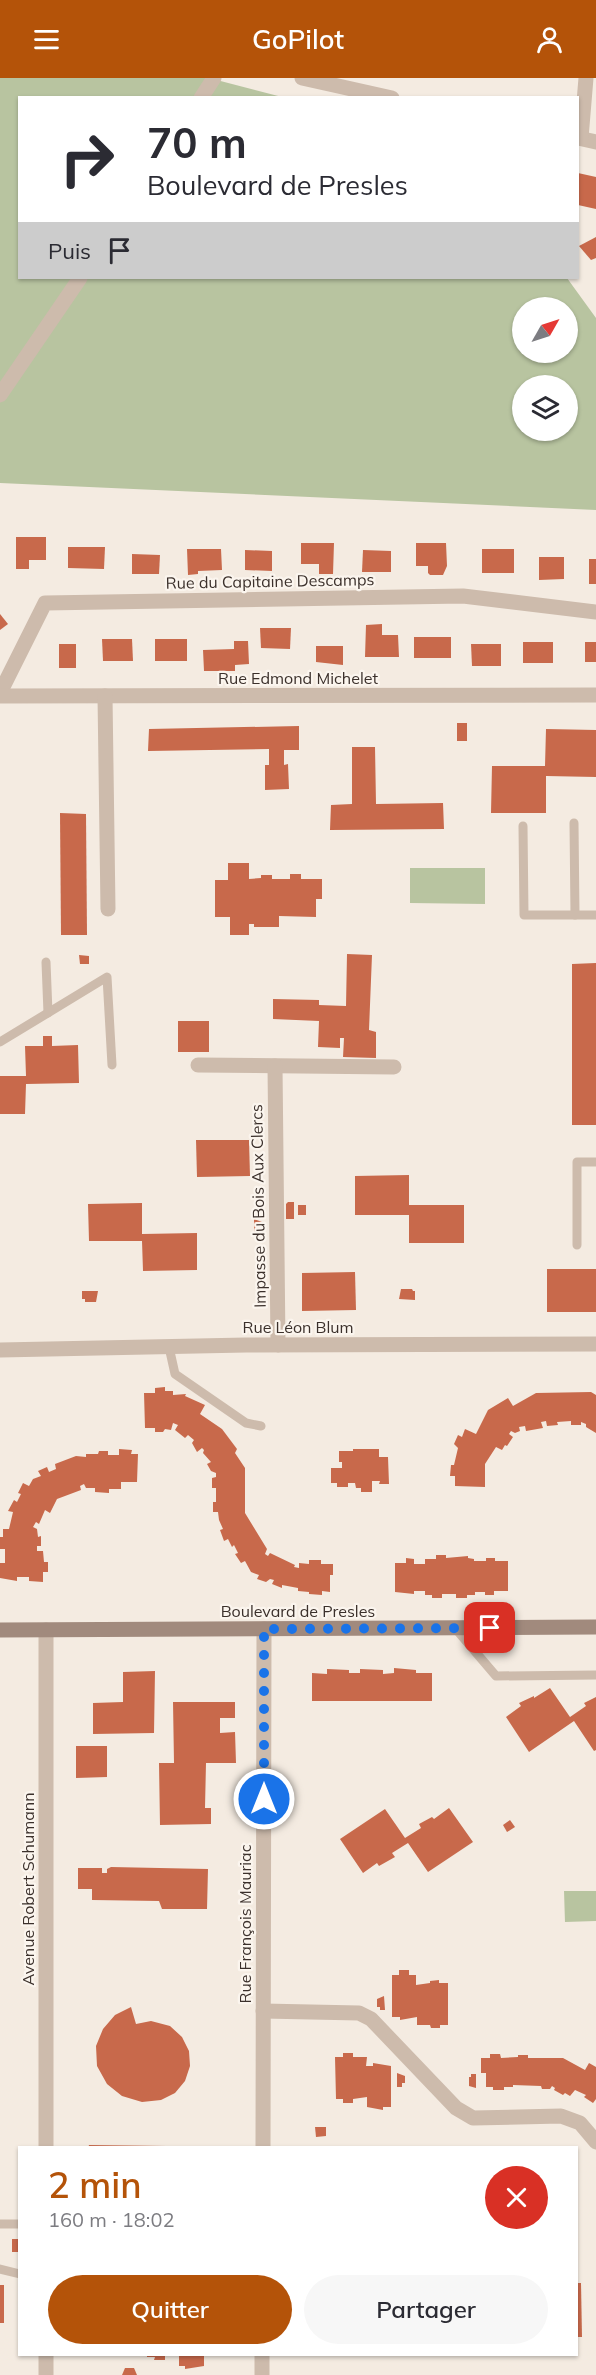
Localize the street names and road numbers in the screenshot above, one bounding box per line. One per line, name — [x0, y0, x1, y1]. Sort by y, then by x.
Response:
street label: Rue du Capitaine Descamps — [165, 569, 375, 593]
street label: Rue Edmond Michelet — [218, 668, 378, 688]
street label: Impasse du Bois Aux Clercs — [246, 1104, 270, 1308]
street label: Rue Léon Blum — [242, 1317, 354, 1337]
street label: Boulevard de Presles — [221, 1601, 375, 1621]
street label: Avenue Robert Schumann — [18, 1792, 38, 1986]
street label: Rue François Mauriac — [235, 1844, 255, 2004]

